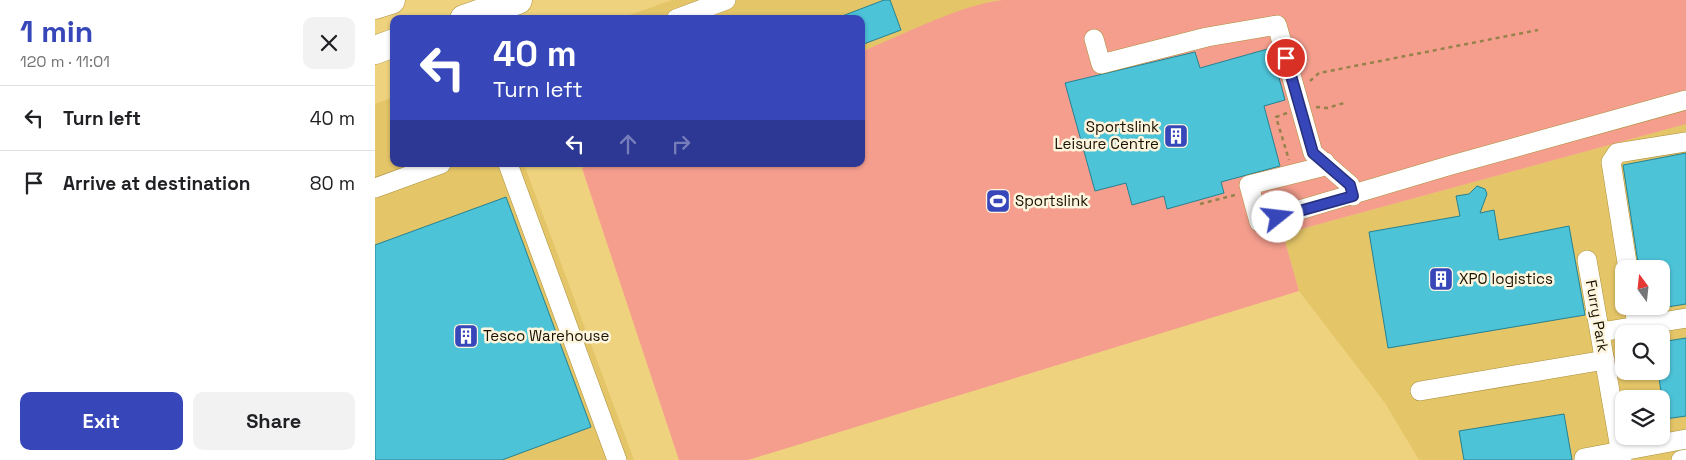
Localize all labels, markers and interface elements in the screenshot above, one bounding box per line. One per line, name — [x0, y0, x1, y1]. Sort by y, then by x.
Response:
text: 1 min — [20, 12, 93, 51]
button: close — [303, 17, 355, 69]
text: 40 m — [493, 32, 577, 76]
icon: left — [410, 35, 475, 100]
pin — [1265, 37, 1307, 79]
icon: arrive — [1272, 44, 1300, 72]
text: 120 m · 11:01 — [20, 51, 110, 72]
text: Turn left — [493, 75, 583, 103]
icon: left — [20, 104, 48, 132]
text: Turn left — [63, 106, 141, 131]
text: 40 m — [310, 106, 355, 131]
place label: Sportslink Leisure Centre — [1054, 117, 1159, 153]
building icon: Sportslink Leisure Centre — [1163, 123, 1189, 149]
icon: left — [561, 130, 589, 158]
icon: ahead — [614, 130, 642, 158]
icon: right — [667, 130, 695, 158]
icon: arrive — [20, 169, 48, 197]
text: Arrive at destination — [63, 171, 251, 196]
text: 80 m — [310, 171, 355, 196]
sports icon: Sportslink — [985, 188, 1011, 214]
position arrow — [1251, 190, 1303, 242]
place label: Sportslink — [1015, 191, 1088, 210]
north arrow — [1615, 260, 1670, 315]
map controls — [1615, 260, 1670, 445]
building icon: XPO logistics — [1428, 266, 1454, 292]
place label: XPO logistics — [1459, 269, 1553, 288]
street label: Furry Park — [1582, 278, 1613, 353]
building icon: Tesco Warehouse — [453, 323, 479, 349]
button: search — [1615, 325, 1670, 380]
place label: Tesco Warehouse — [483, 326, 609, 345]
button: layers — [1615, 390, 1670, 445]
button: Exit — [20, 392, 183, 450]
button: Share — [193, 392, 355, 450]

